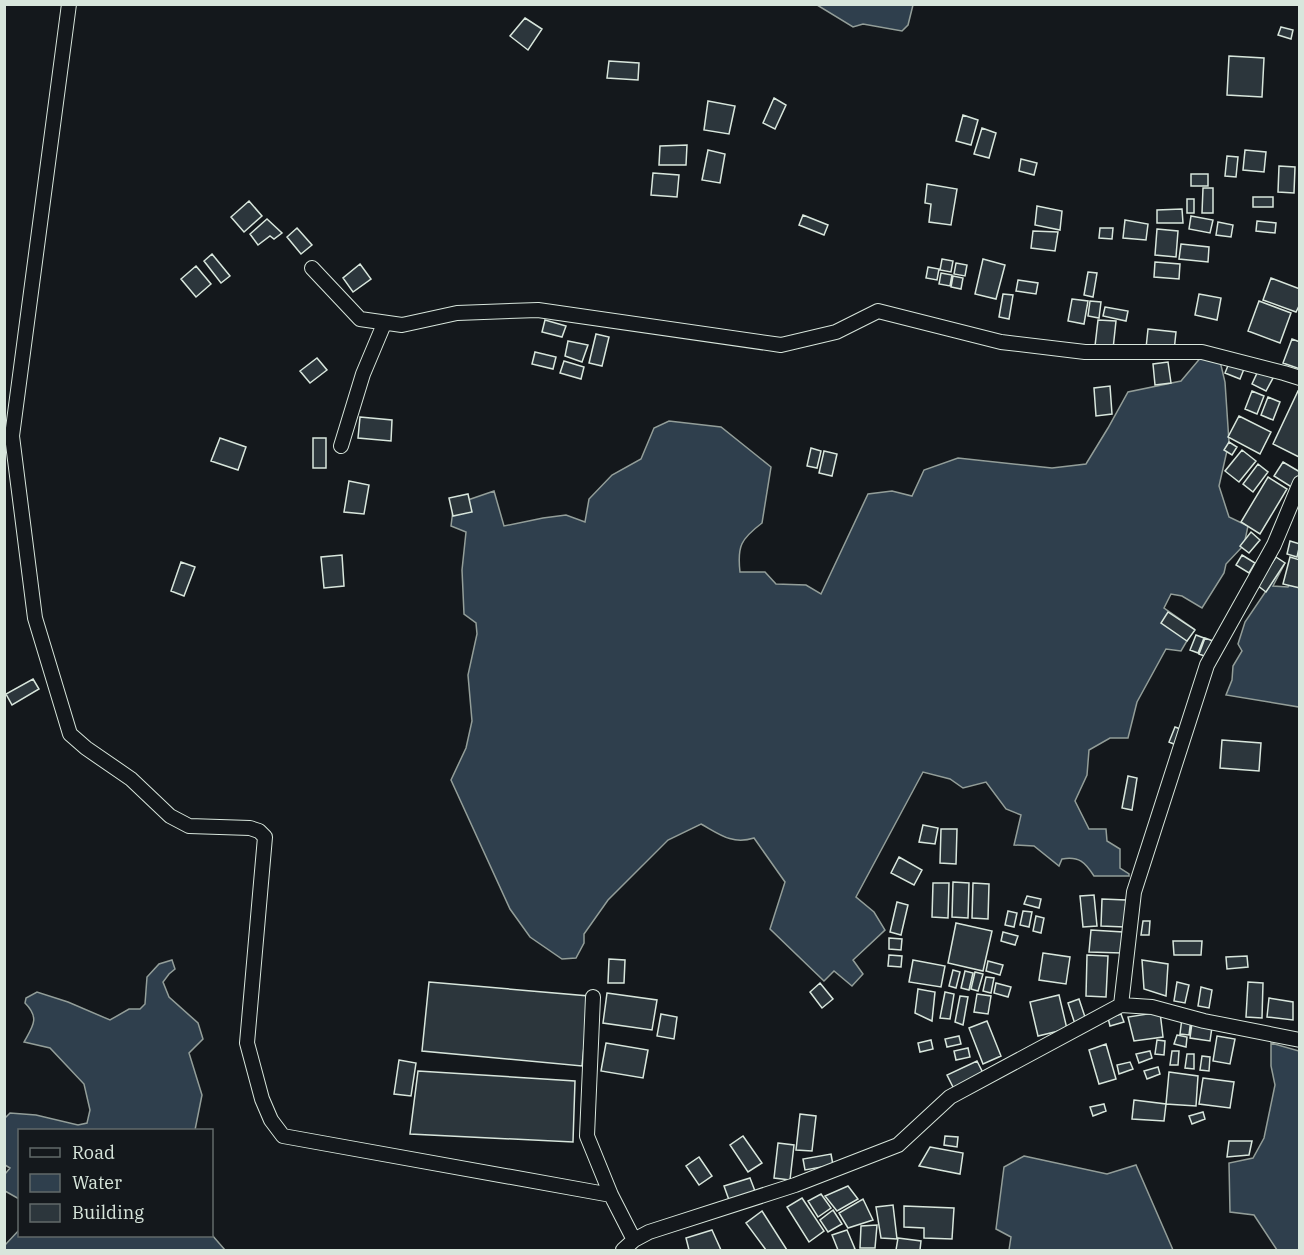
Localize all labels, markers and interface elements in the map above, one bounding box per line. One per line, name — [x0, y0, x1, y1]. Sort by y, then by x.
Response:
legend — [18, 1129, 213, 1237]
text: Road — [72, 1141, 115, 1164]
text: Water — [72, 1171, 122, 1194]
text: Building — [72, 1201, 144, 1224]

